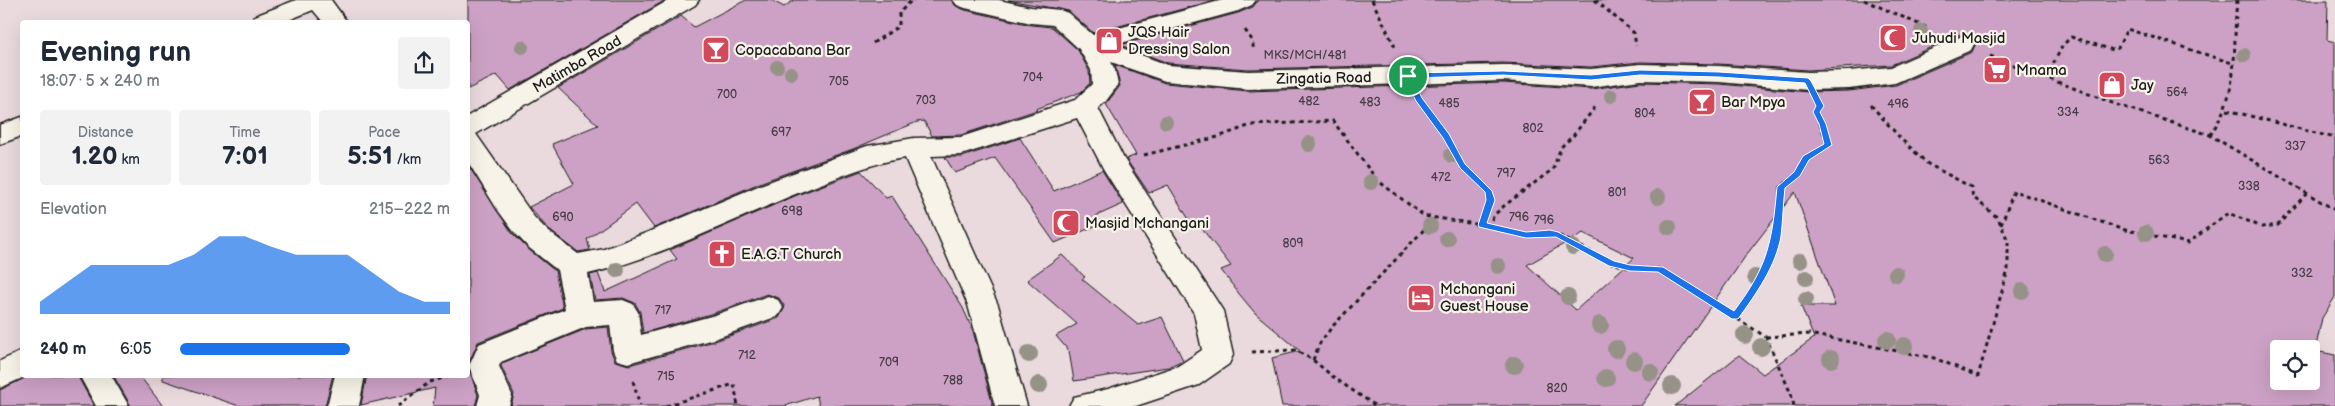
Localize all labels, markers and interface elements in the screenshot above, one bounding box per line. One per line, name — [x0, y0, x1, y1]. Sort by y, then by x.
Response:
place label: JQS Hair Dressing Salon — [1128, 23, 1230, 59]
mosque icon: Juhudi Masjid — [1878, 23, 1908, 53]
shop icon: JQS Hair Dressing Salon — [1094, 26, 1124, 56]
place label: Juhudi Masjid — [1912, 29, 2005, 48]
street label: Matimba Road — [529, 31, 625, 98]
bar icon: Copacabana Bar — [701, 35, 731, 65]
text: Evening run — [40, 36, 191, 69]
button: share — [398, 37, 450, 89]
place label: Copacabana Bar — [735, 41, 851, 60]
house number: MKS/MCH/481 — [1264, 48, 1346, 63]
pin — [1387, 55, 1429, 97]
supermarket icon: Mnama — [1982, 55, 2012, 85]
place label: Mnama — [2016, 61, 2067, 80]
icon: arrive — [1394, 62, 1422, 90]
street label: Zingatia Road — [1275, 68, 1372, 89]
house number: 704 — [1023, 70, 1044, 85]
shop icon: Jay — [2097, 70, 2127, 100]
text: 18:07 · 5 × 240 m — [40, 72, 160, 91]
house number: 705 — [829, 74, 849, 89]
place label: Jay — [2131, 76, 2154, 95]
house number: 564 — [2166, 85, 2188, 100]
house number: 700 — [717, 87, 737, 102]
bar icon: Bar Mpya — [1687, 87, 1717, 117]
house number: 703 — [916, 93, 936, 108]
place label: Bar Mpya — [1721, 93, 1786, 112]
house number: 482 — [1298, 94, 1320, 109]
house number: 483 — [1359, 95, 1381, 110]
house number: 485 — [1438, 96, 1460, 111]
house number: 496 — [1887, 97, 1909, 112]
house number: 334 — [2057, 105, 2080, 120]
house number: 804 — [1634, 106, 1656, 121]
house number: 802 — [1522, 121, 1544, 136]
text: Distance — [78, 124, 134, 141]
text: Time — [229, 124, 261, 141]
text: Pace — [368, 124, 400, 141]
house number: 697 — [771, 125, 791, 140]
house number: 337 — [2285, 139, 2305, 154]
text: 1.20 — [71, 141, 118, 172]
text: 7:01 — [222, 141, 268, 172]
text: 5:51 — [347, 141, 393, 172]
text: km — [118, 151, 140, 168]
text: /km — [393, 151, 421, 168]
house number: 563 — [2148, 153, 2170, 168]
house number: 797 — [1497, 166, 1515, 181]
house number: 472 — [1431, 170, 1451, 185]
house number: 338 — [2238, 179, 2260, 194]
house number: 801 — [1608, 185, 1626, 200]
text: Elevation — [40, 200, 107, 219]
text: 215–222 m — [369, 200, 450, 219]
house number: 698 — [781, 204, 803, 219]
mosque icon: Masjid Mchangani — [1051, 208, 1081, 238]
house number: 690 — [552, 210, 574, 225]
house number: 796 — [1509, 210, 1529, 225]
house number: 796 — [1534, 213, 1554, 228]
place label: Masjid Mchangani — [1085, 214, 1209, 233]
house number: 809 — [1283, 236, 1304, 251]
church icon: E.A.G.T Church — [707, 239, 737, 269]
place label: E.A.G.T Church — [741, 245, 842, 264]
house number: 332 — [2291, 266, 2313, 281]
place label: Mchangani Guest House — [1440, 280, 1529, 316]
hotel icon: Mchangani Guest House — [1406, 283, 1436, 313]
house number: 717 — [655, 303, 671, 318]
text: 240 m — [40, 340, 86, 359]
text: 6:05 — [120, 340, 152, 359]
map controls — [2270, 340, 2320, 390]
button: locate — [2270, 340, 2320, 390]
house number: 712 — [738, 348, 756, 363]
house number: 709 — [879, 355, 899, 370]
house number: 715 — [657, 369, 675, 384]
house number: 788 — [943, 373, 963, 388]
house number: 820 — [1546, 381, 1568, 396]

